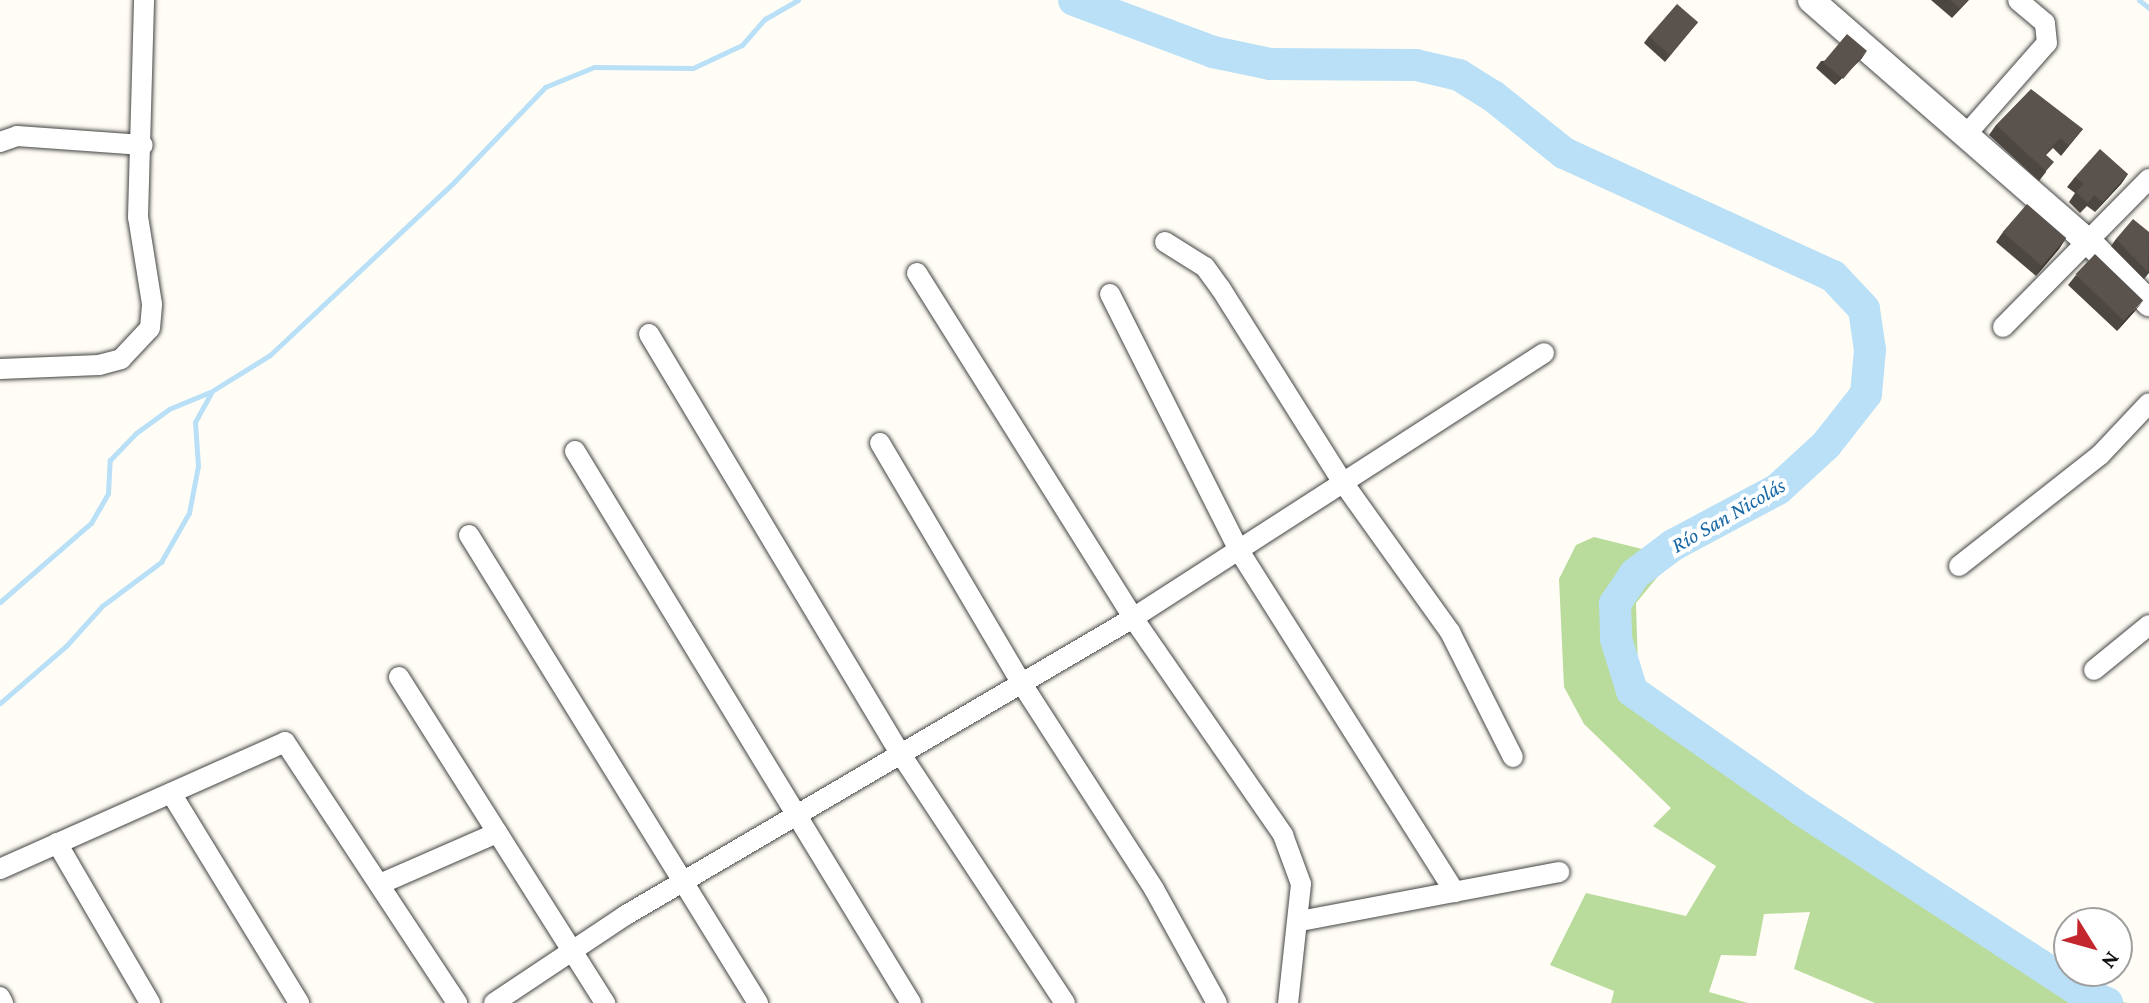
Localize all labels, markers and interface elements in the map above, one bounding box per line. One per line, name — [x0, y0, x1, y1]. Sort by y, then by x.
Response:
water label: Río San Nicolás — [1666, 472, 1790, 558]
north arrow — [2053, 907, 2133, 987]
text: N — [2096, 947, 2125, 974]

